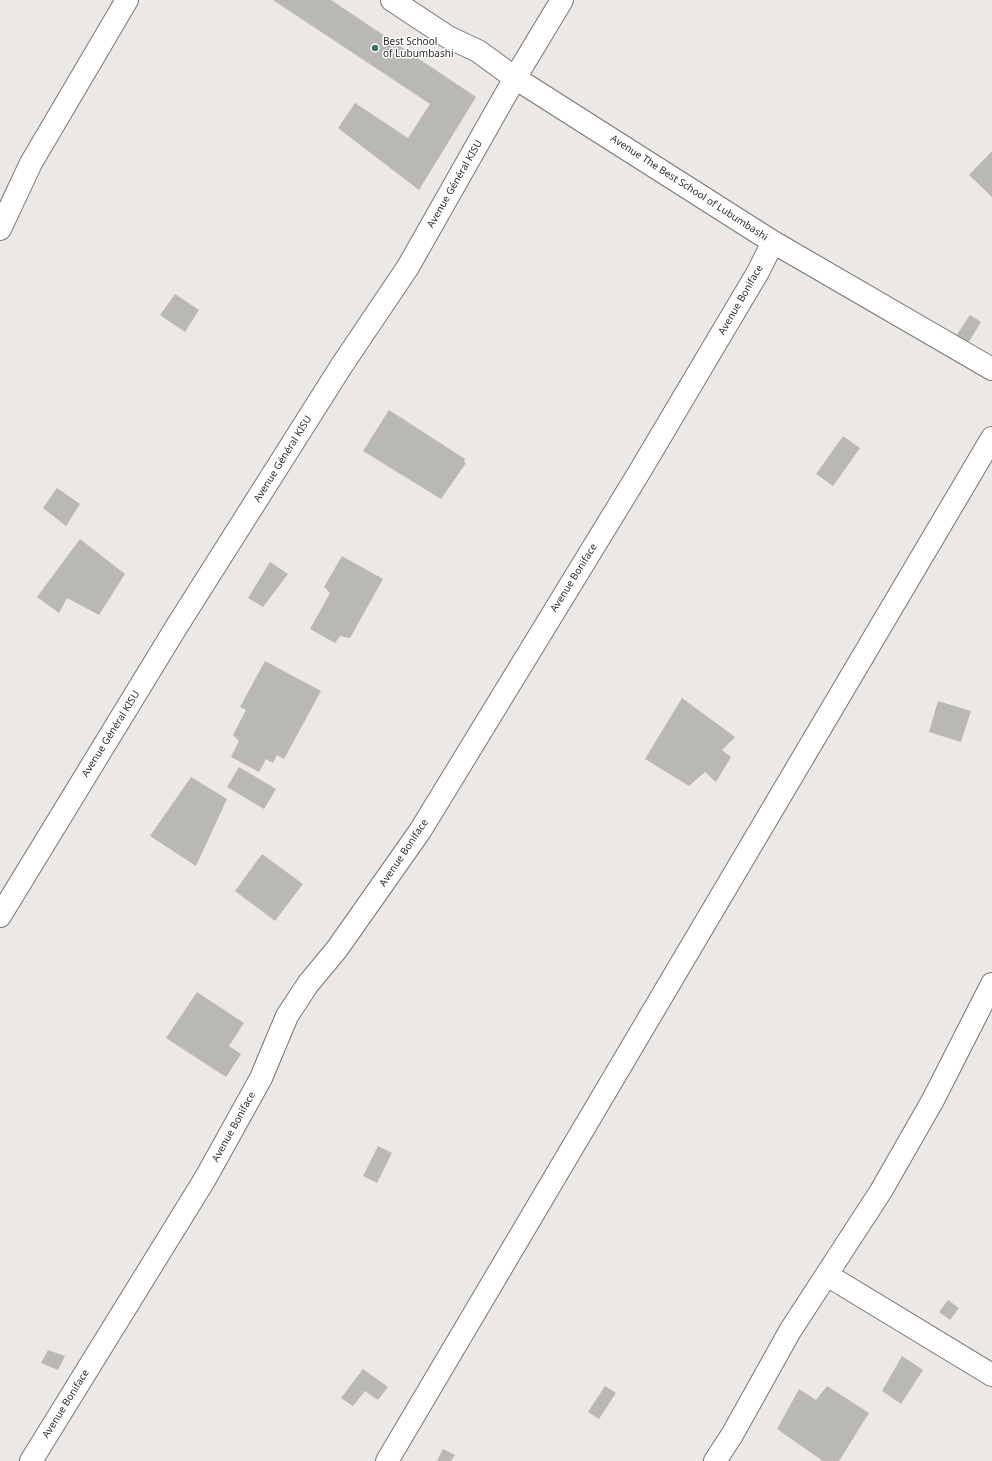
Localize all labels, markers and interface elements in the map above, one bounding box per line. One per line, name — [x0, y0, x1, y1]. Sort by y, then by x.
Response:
place label: Best School of Lubumbashi — [383, 36, 453, 60]
marker: Best School of Lubumbashi — [370, 43, 380, 53]
street label: Avenue The Best School of Lubumbashi — [608, 133, 770, 243]
street label: Avenue Général KISU — [425, 138, 485, 230]
street label: Avenue Boniface — [716, 263, 766, 337]
street label: Avenue Général KISU — [252, 414, 314, 504]
street label: Avenue Boniface — [548, 542, 600, 614]
street label: Avenue Général KISU — [80, 689, 142, 779]
street label: Avenue Boniface — [377, 817, 431, 889]
street label: Avenue Boniface — [210, 1090, 258, 1164]
street label: Avenue Boniface — [40, 1368, 92, 1440]

